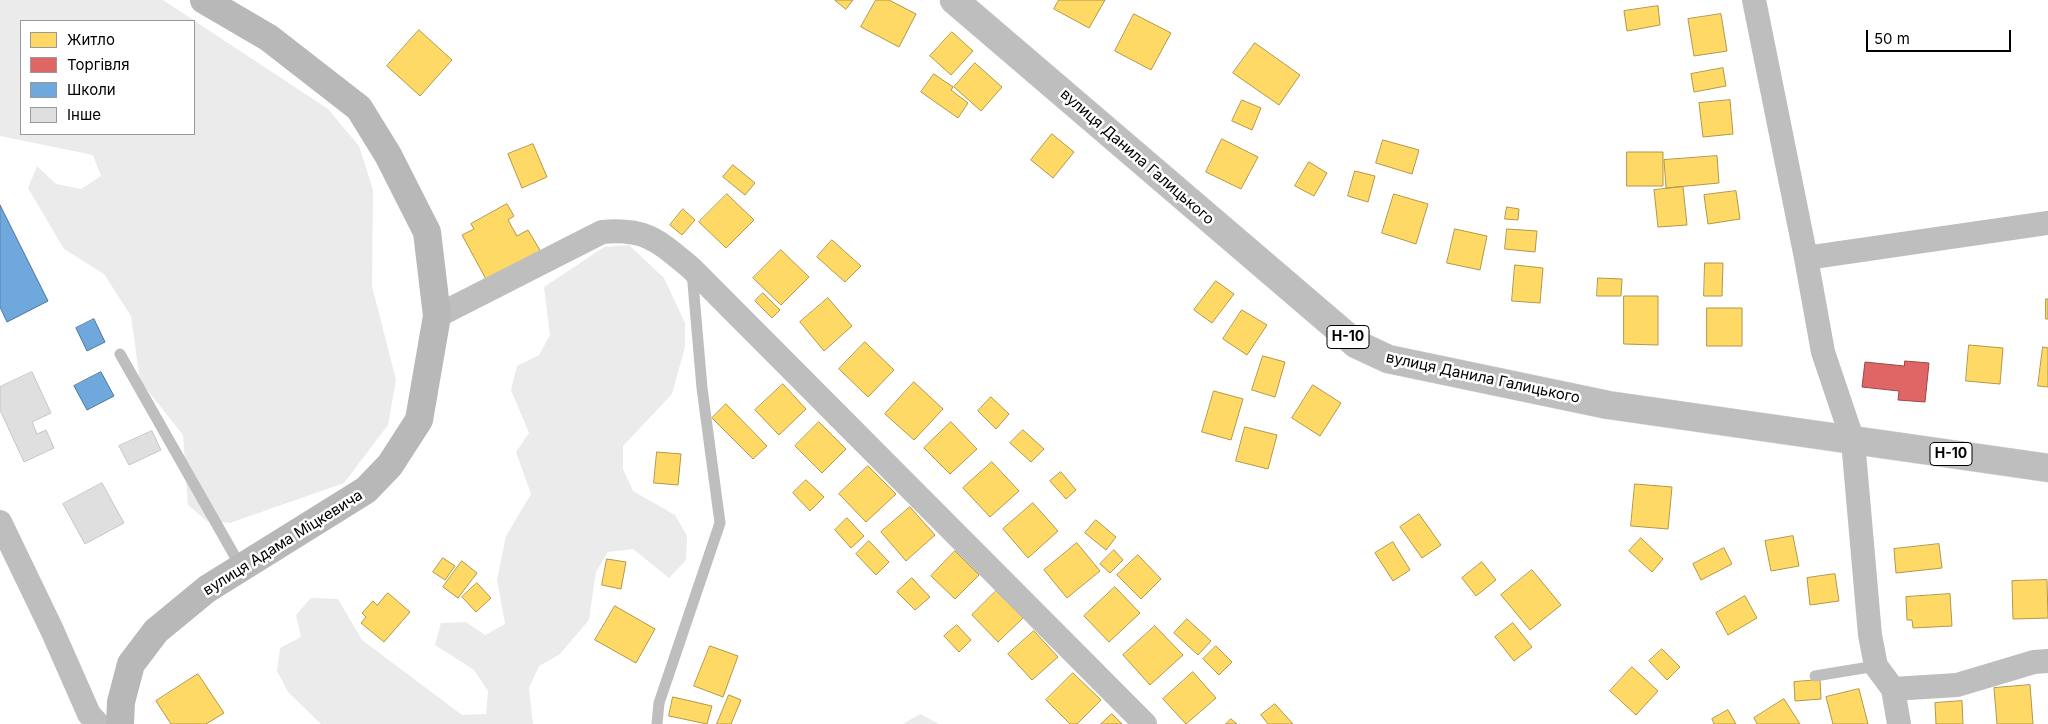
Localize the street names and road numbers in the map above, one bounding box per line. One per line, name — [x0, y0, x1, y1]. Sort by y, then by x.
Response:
street label: вулиця Данила Галицького — [1056, 85, 1218, 229]
road number: Н-10 — [1327, 326, 1369, 348]
street label: вулиця Данила Галицького — [1384, 349, 1582, 407]
road number: Н-10 — [1930, 442, 1972, 466]
street label: вулиця Адама Міцкевича — [200, 486, 366, 600]

